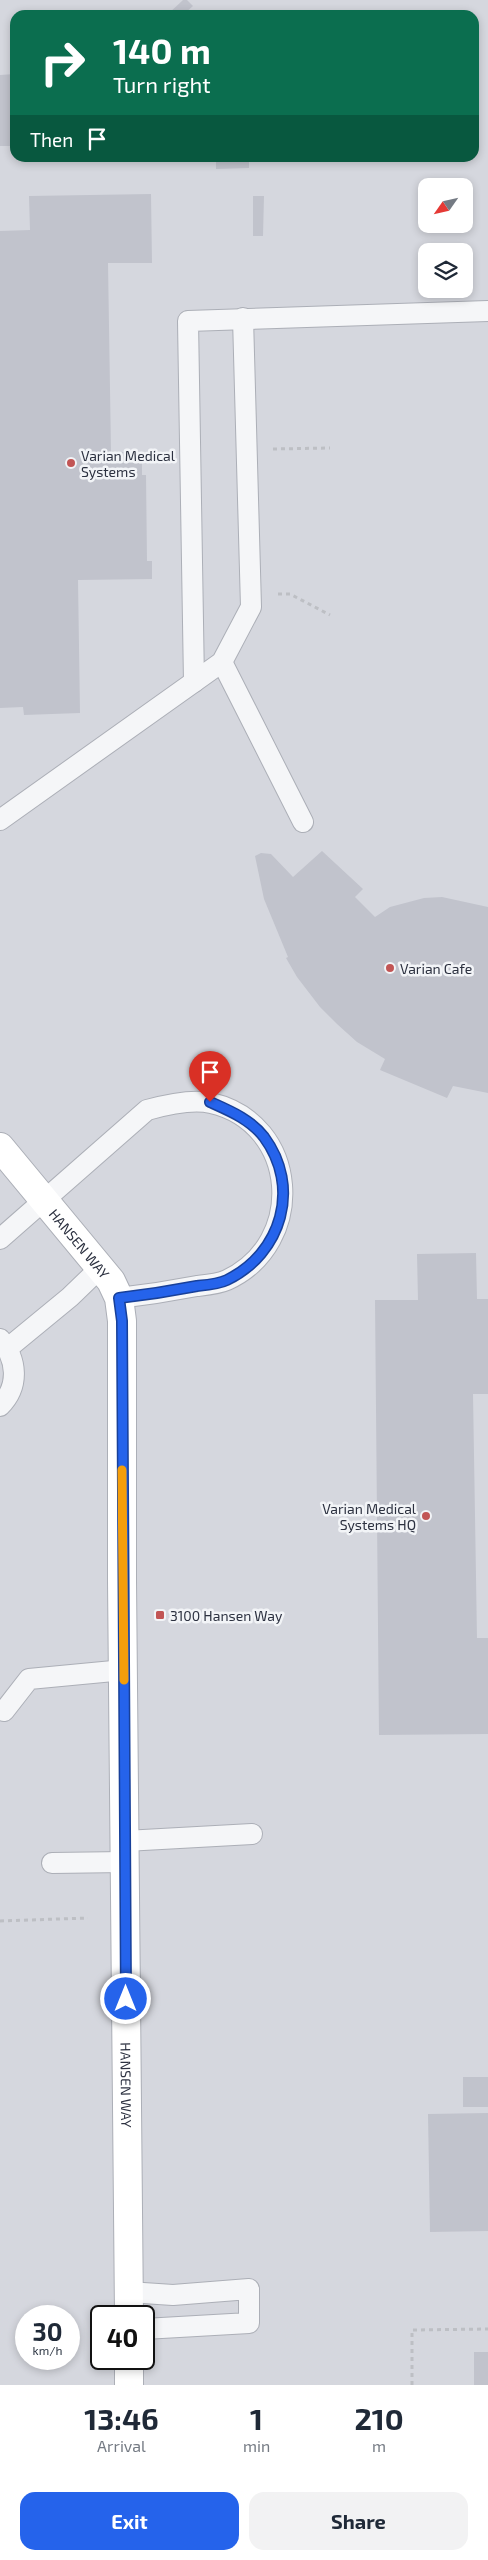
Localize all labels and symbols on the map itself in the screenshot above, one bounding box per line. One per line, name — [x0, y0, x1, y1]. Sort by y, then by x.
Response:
north arrow — [418, 178, 472, 232]
place label: Varian Medical Systems — [81, 447, 176, 480]
marker: Varian Medical Systems — [65, 457, 77, 469]
place label: Varian Cafe — [400, 960, 472, 977]
marker: Varian Cafe — [384, 962, 396, 974]
pin — [189, 1051, 231, 1102]
street label: HANSEN WAY — [46, 1205, 114, 1282]
place label: Varian Medical Systems HQ — [322, 1500, 417, 1533]
marker: Varian Medical Systems HQ — [420, 1510, 432, 1522]
place label: 3100 Hansen Way — [170, 1607, 283, 1624]
marker: 3100 Hansen Way — [154, 1609, 166, 1621]
position arrow — [99, 1972, 151, 2024]
street label: HANSEN WAY — [118, 2042, 136, 2128]
speed limit sign: 40 — [90, 2305, 155, 2370]

